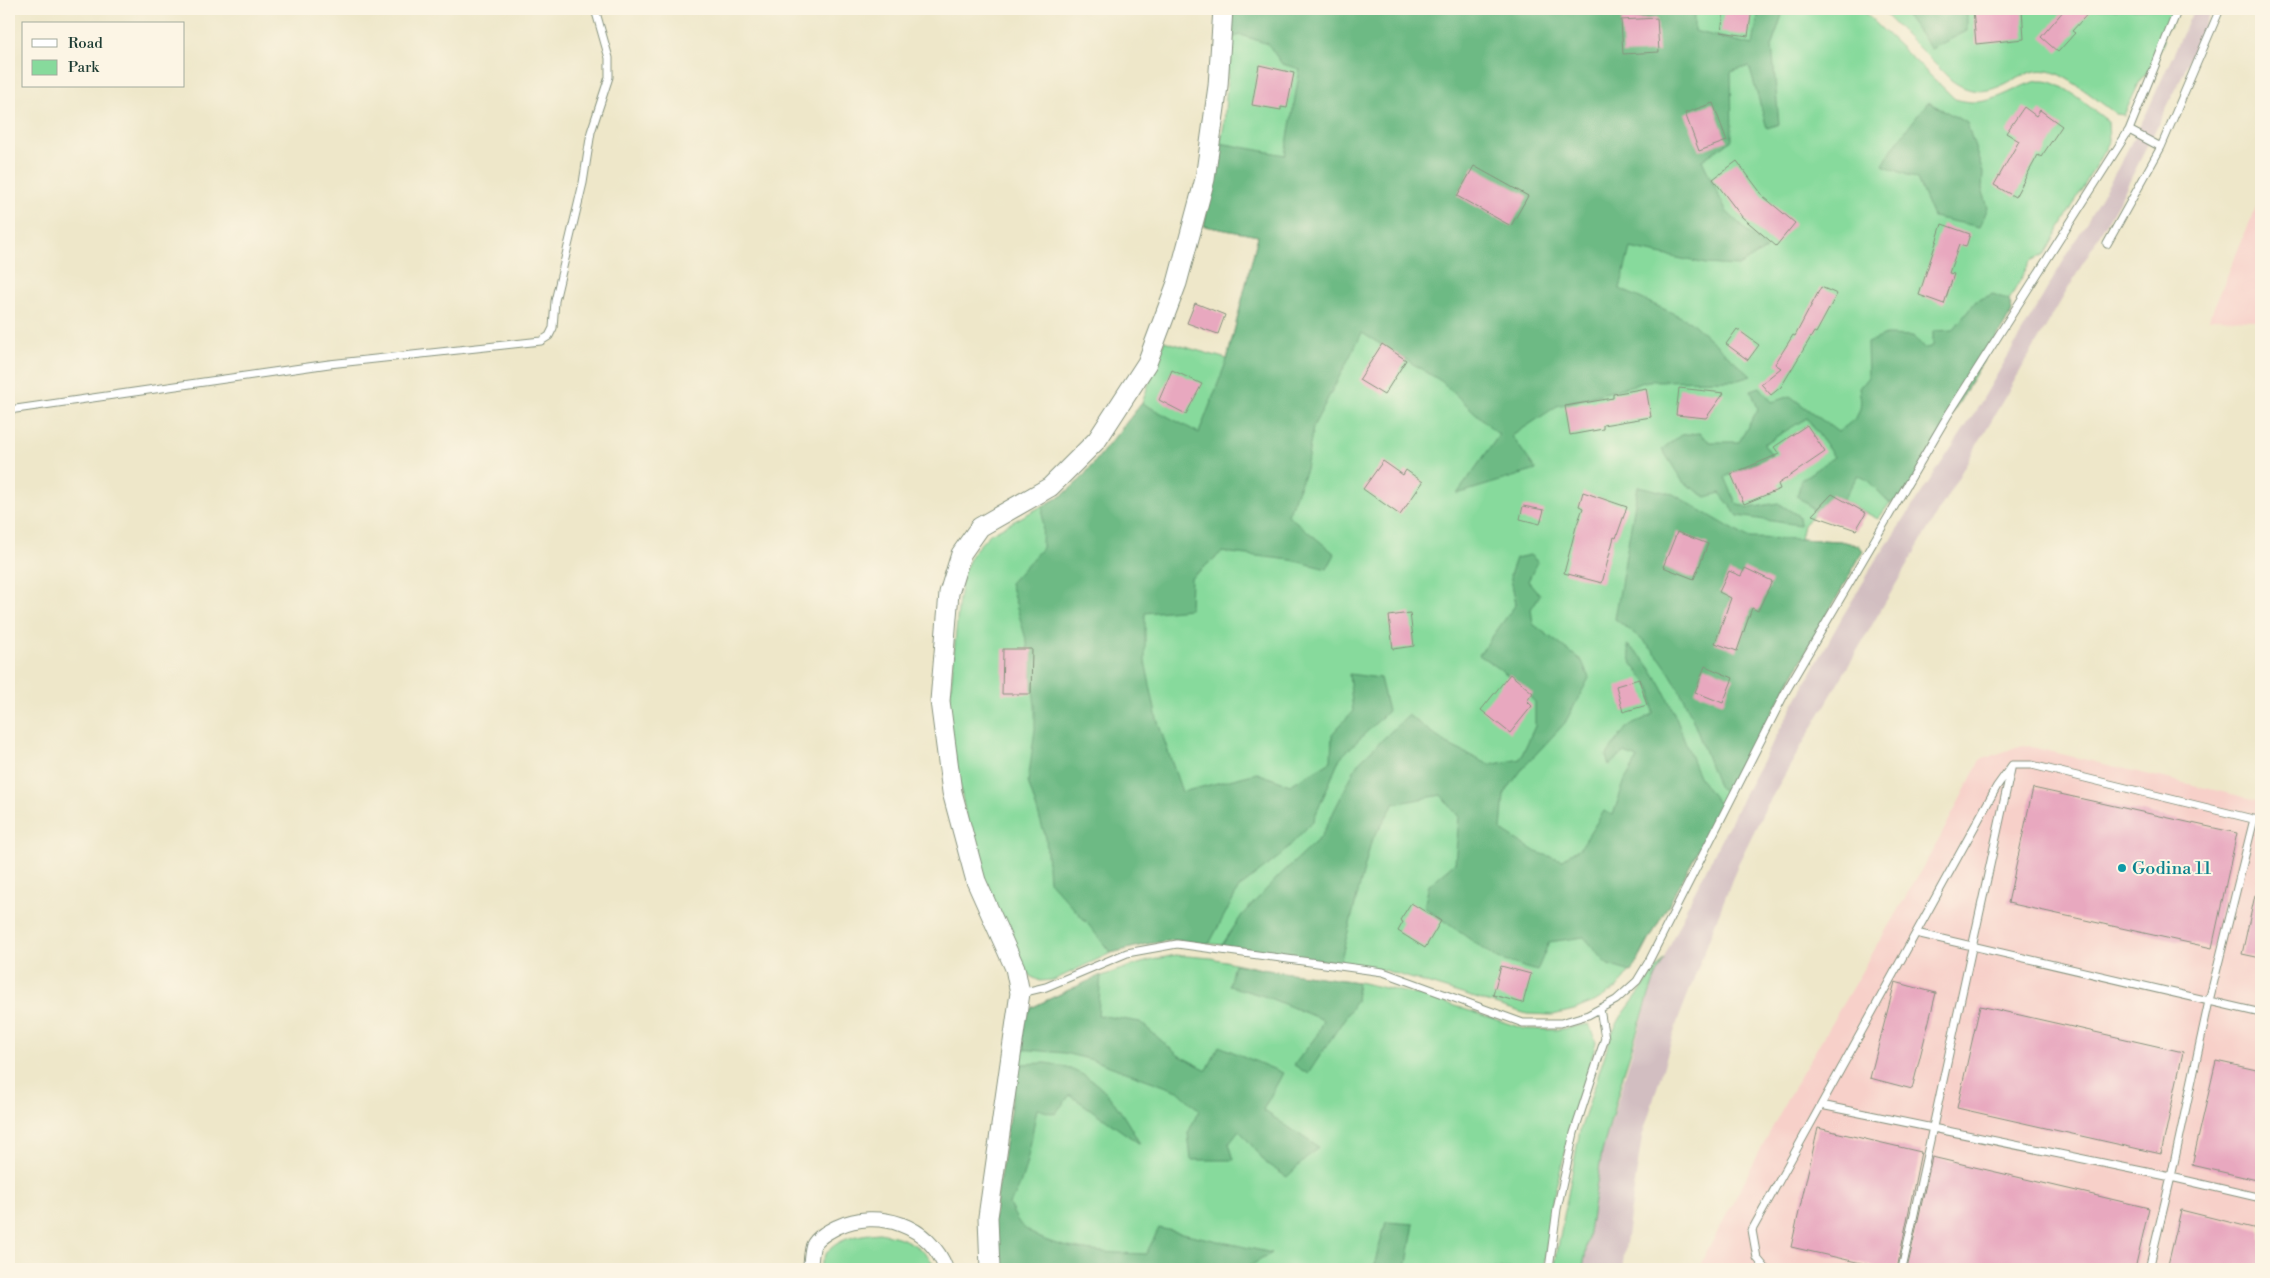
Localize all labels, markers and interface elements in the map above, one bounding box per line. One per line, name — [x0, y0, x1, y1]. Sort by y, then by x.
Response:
legend — [22, 22, 185, 88]
text: Road — [68, 34, 103, 53]
text: Park — [68, 58, 100, 77]
place label: Godina 11 — [2132, 857, 2211, 880]
marker: Godina 11 — [2116, 862, 2128, 874]

